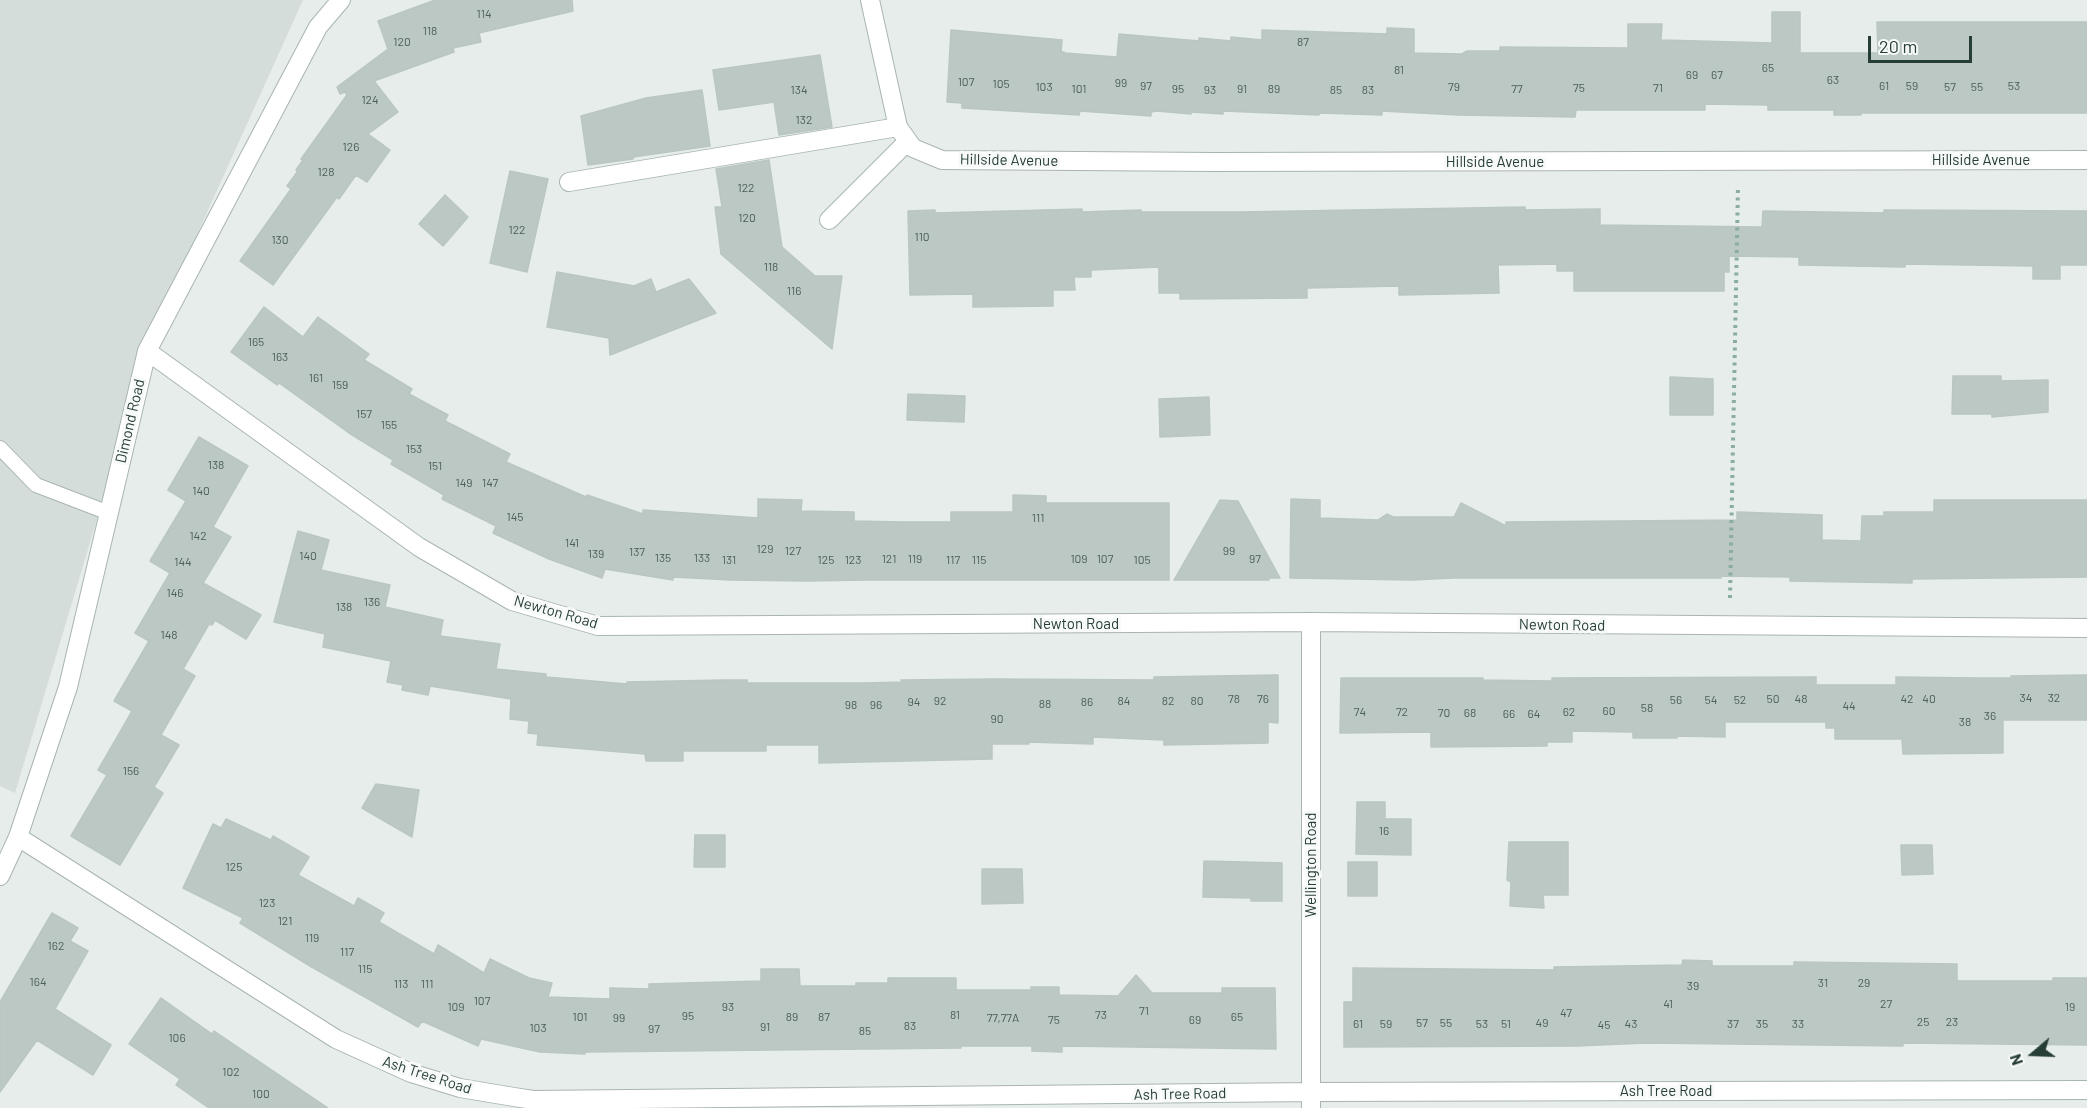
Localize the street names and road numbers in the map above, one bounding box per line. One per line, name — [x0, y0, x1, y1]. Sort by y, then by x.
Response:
street label: Hillside Avenue — [960, 150, 1058, 170]
street label: Hillside Avenue — [1932, 151, 2030, 169]
street label: Hillside Avenue — [1446, 153, 1544, 171]
street label: Dimond Road — [112, 377, 148, 465]
street label: Newton Road — [512, 591, 600, 633]
street label: Newton Road — [1033, 615, 1119, 633]
street label: Newton Road — [1519, 615, 1605, 635]
street label: Wellington Road — [1302, 813, 1320, 917]
street label: Ash Tree Road — [380, 1052, 474, 1098]
street label: Ash Tree Road — [1620, 1082, 1712, 1100]
street label: Ash Tree Road — [1134, 1084, 1226, 1104]

